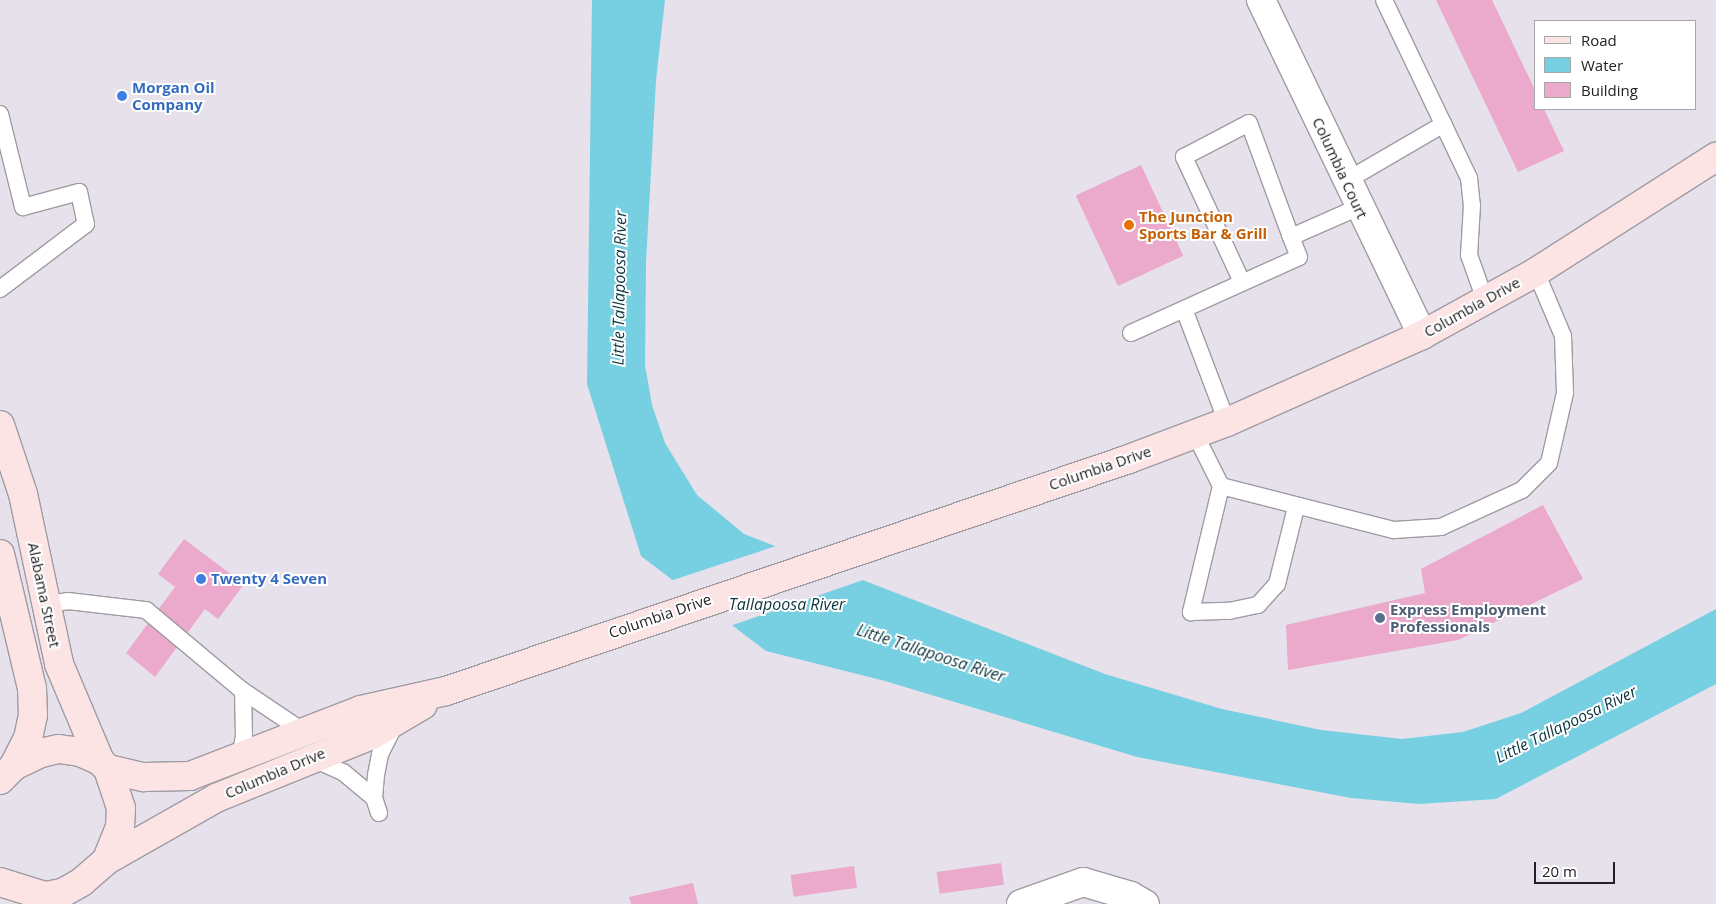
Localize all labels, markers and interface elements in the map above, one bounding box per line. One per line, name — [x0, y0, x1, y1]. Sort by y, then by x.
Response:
legend — [1534, 20, 1696, 110]
text: Road — [1581, 30, 1617, 50]
text: Water — [1581, 55, 1623, 75]
place label: Morgan Oil Company — [132, 78, 215, 113]
text: Building — [1581, 80, 1638, 100]
marker: Morgan Oil Company — [116, 90, 128, 102]
street label: Columbia Court — [1309, 114, 1371, 222]
place label: The Junction Sports Bar & Grill — [1139, 207, 1267, 242]
water label: Little Tallapoosa River — [608, 210, 630, 366]
marker: The Junction Sports Bar & Grill — [1123, 219, 1135, 231]
street label: Columbia Drive — [1421, 273, 1523, 341]
street label: Columbia Drive — [1046, 442, 1154, 494]
street label: Alabama Street — [24, 541, 64, 649]
place label: Twenty 4 Seven — [211, 570, 327, 588]
marker: Twenty 4 Seven — [195, 573, 207, 585]
street label: Columbia Drive — [606, 590, 714, 642]
water label: Tallapoosa River — [729, 594, 845, 614]
place label: Express Employment Professionals — [1390, 600, 1546, 635]
marker: Express Employment Professionals — [1374, 612, 1386, 624]
water label: Little Tallapoosa River — [854, 620, 1008, 686]
water label: Little Tallapoosa River — [1492, 681, 1640, 767]
street label: Columbia Drive — [222, 744, 328, 802]
scale bar — [1536, 852, 1617, 884]
text: 20 m — [1542, 861, 1577, 881]

